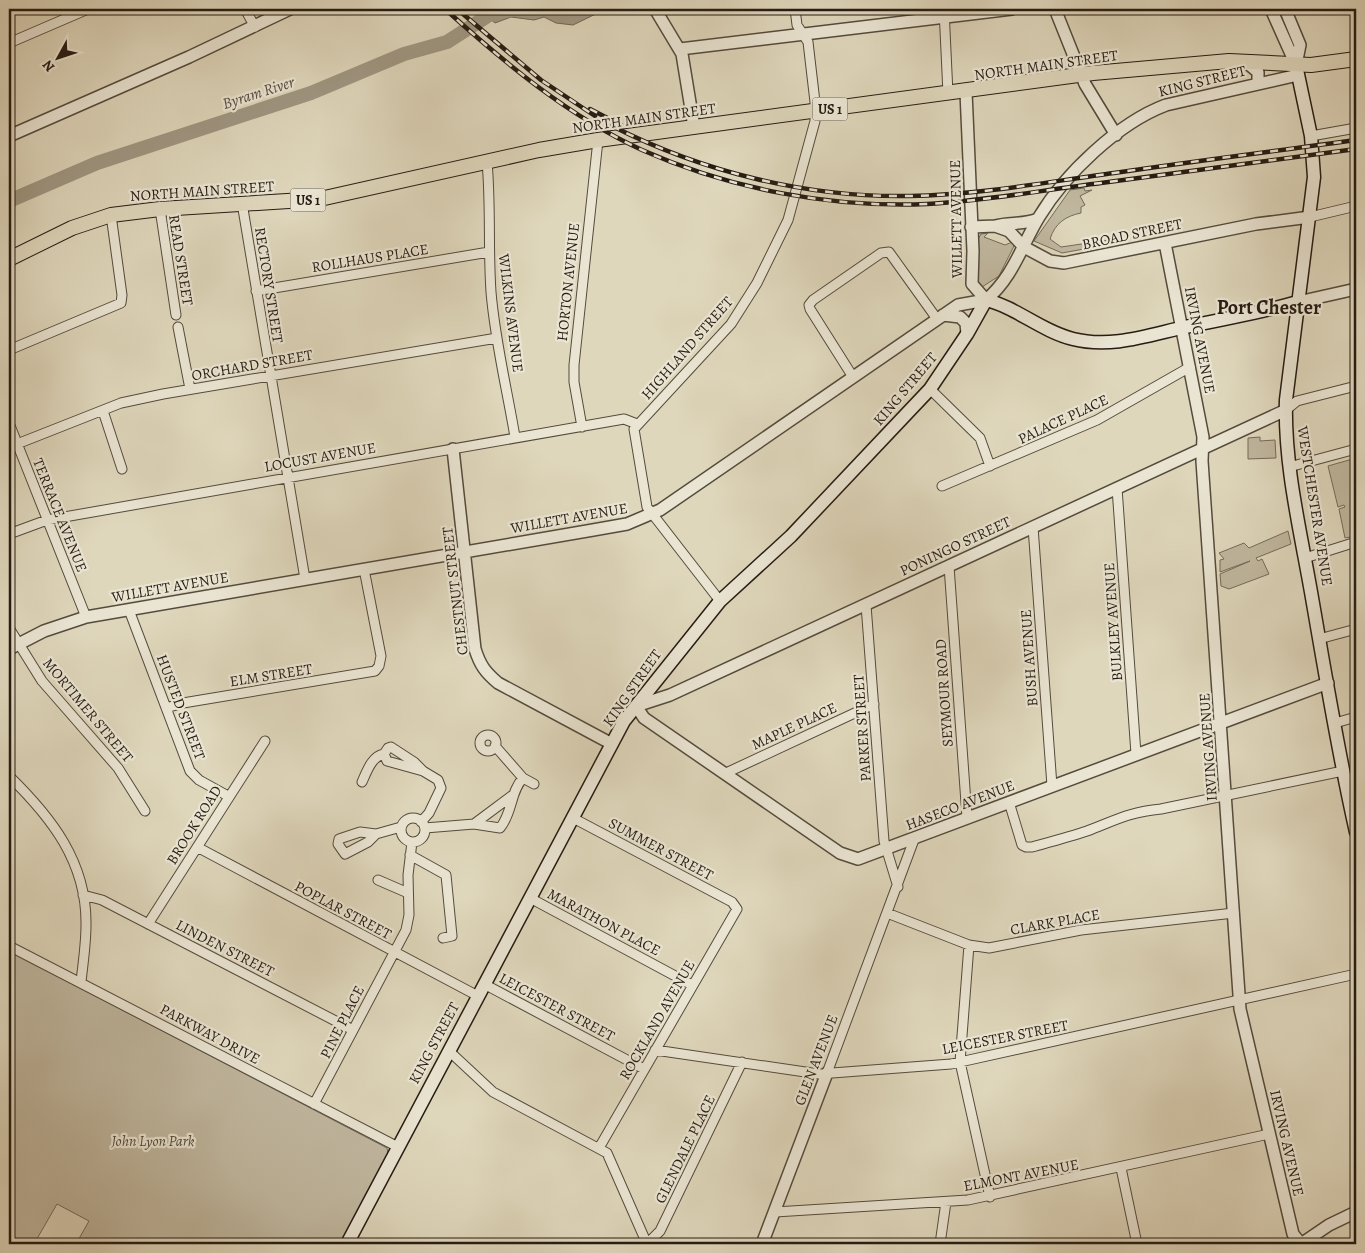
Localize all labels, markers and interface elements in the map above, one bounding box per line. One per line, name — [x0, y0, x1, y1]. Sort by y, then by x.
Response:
north arrow — [32, 32, 82, 82]
street label: NORTH MAIN STREET — [973, 45, 1120, 85]
text: N — [38, 56, 59, 76]
street label: KING STREET — [1156, 60, 1249, 102]
water label: Byram River — [220, 71, 298, 115]
street label: NORTH MAIN STREET — [571, 98, 718, 138]
road number: US 1 — [812, 98, 848, 120]
street label: WILLETT AVENUE — [945, 160, 967, 279]
street label: NORTH MAIN STREET — [129, 176, 276, 206]
road number: US 1 — [290, 188, 326, 212]
street label: READ STREET — [164, 213, 198, 308]
street label: BROAD STREET — [1080, 213, 1185, 254]
street label: HORTON AVENUE — [552, 222, 584, 342]
street label: RECTORY STREET — [250, 226, 288, 345]
street label: ROLLHAUS PLACE — [310, 239, 430, 277]
street label: WILKINS AVENUE — [494, 252, 528, 373]
street label: IRVING AVENUE — [1180, 285, 1220, 395]
street label: HIGHLAND STREET — [637, 292, 738, 404]
district label: Port Chester — [1217, 294, 1321, 321]
street label: ORCHARD STREET — [190, 344, 315, 385]
street label: KING STREET — [868, 348, 942, 430]
street label: PALACE PLACE — [1015, 389, 1111, 449]
street label: WESTCHESTER AVENUE — [1292, 424, 1338, 587]
street label: LOCUST AVENUE — [263, 437, 377, 477]
street label: TERRACE AVENUE — [28, 455, 92, 575]
street label: WILLETT AVENUE — [508, 498, 629, 538]
street label: PONINGO STREET — [896, 511, 1014, 580]
street label: CHESTNUT STREET — [437, 525, 473, 656]
street label: BULKLEY AVENUE — [1099, 562, 1127, 682]
street label: WILLETT AVENUE — [109, 567, 230, 607]
street label: BUSH AVENUE — [1016, 609, 1042, 707]
street label: SEYMOUR ROAD — [930, 638, 958, 748]
street label: KING STREET — [598, 645, 666, 731]
street label: HUSTED STREET — [152, 651, 211, 763]
street label: MORTIMER STREET — [38, 654, 138, 767]
street label: ELM STREET — [228, 658, 315, 691]
street label: PARKER STREET — [848, 673, 876, 782]
street label: IRVING AVENUE — [1194, 692, 1222, 802]
street label: MAPLE PLACE — [748, 697, 840, 755]
street label: HASECO AVENUE — [903, 775, 1017, 835]
street label: BROOK ROAD — [162, 782, 226, 868]
street label: SUMMER STREET — [605, 813, 718, 885]
street label: POPLAR STREET — [291, 876, 396, 944]
street label: MARATHON PLACE — [544, 884, 664, 960]
street label: CLARK PLACE — [1009, 904, 1101, 940]
street label: LINDEN STREET — [172, 915, 278, 982]
street label: ROCKLAND AVENUE — [615, 956, 699, 1084]
street label: LEICESTER STREET — [496, 968, 619, 1046]
street label: PINE PLACE — [315, 982, 369, 1062]
street label: KING STREET — [404, 998, 464, 1087]
street label: PARKWAY DRIVE — [156, 999, 264, 1069]
street label: GLEN AVENUE — [789, 1012, 843, 1108]
street label: LEICESTER STREET — [940, 1015, 1071, 1059]
street label: IRVING AVENUE — [1265, 1088, 1309, 1198]
street label: GLENDALE PLACE — [650, 1091, 720, 1207]
park label: John Lyon Park — [110, 1131, 195, 1151]
street label: ELMONT AVENUE — [962, 1154, 1080, 1196]

